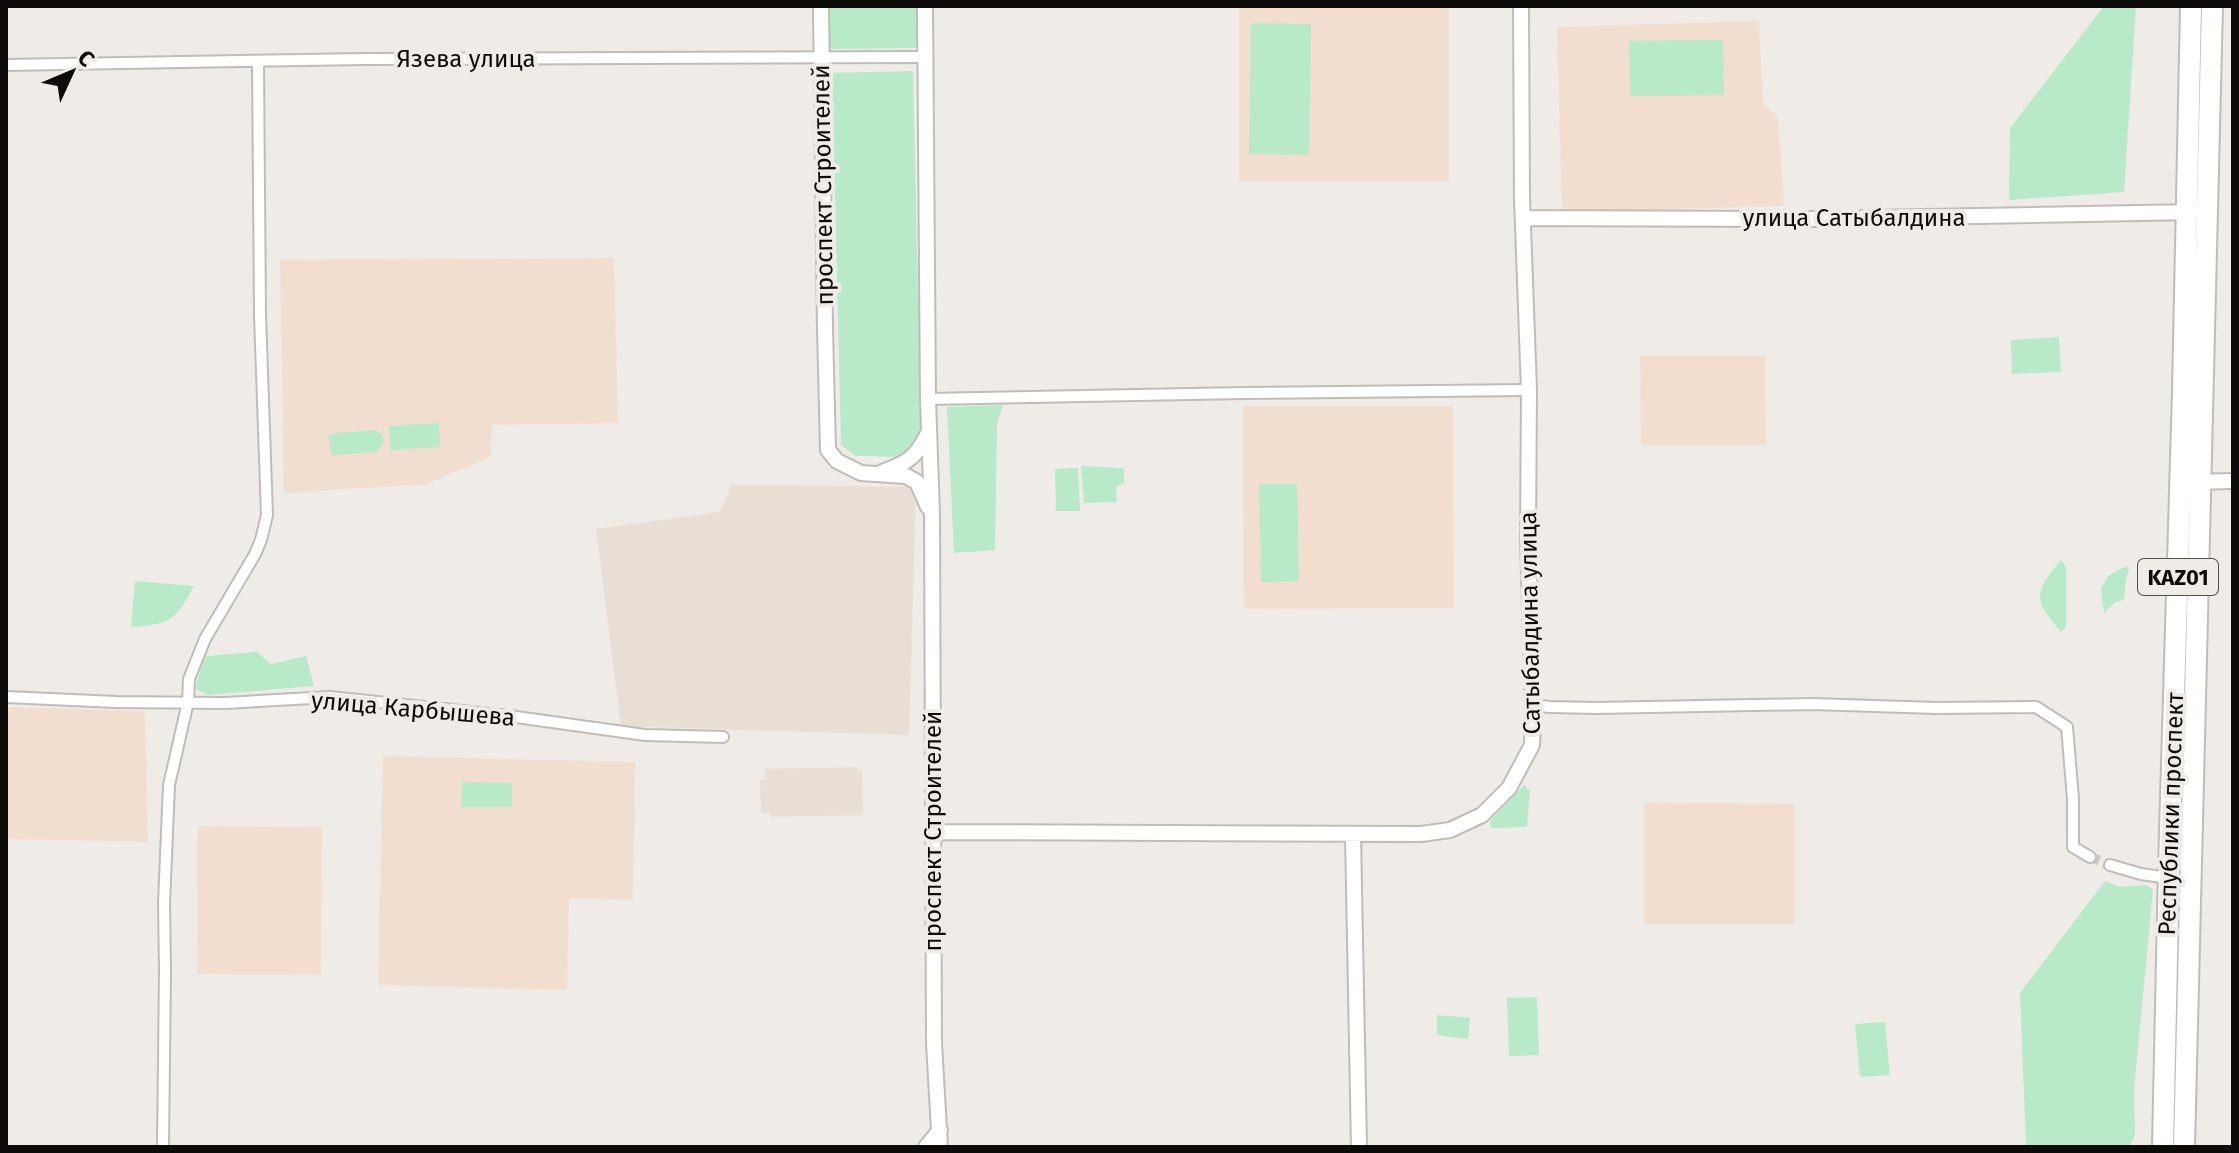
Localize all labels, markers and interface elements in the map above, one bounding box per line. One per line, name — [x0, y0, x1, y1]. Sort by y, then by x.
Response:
north arrow — [32, 32, 112, 112]
text: С — [72, 45, 100, 73]
street label: Язева улица — [396, 45, 536, 73]
street label: проспект Строителей — [807, 64, 839, 306]
street label: улица Сатыбалдина — [1742, 204, 1966, 232]
street label: Сатыбалдина улица — [1514, 511, 1546, 735]
road number: KАZ01 — [2138, 559, 2218, 595]
street label: улица Карбышева — [310, 686, 516, 732]
street label: Республики проспект — [2153, 692, 2189, 936]
street label: проспект Строителей — [919, 711, 947, 951]

